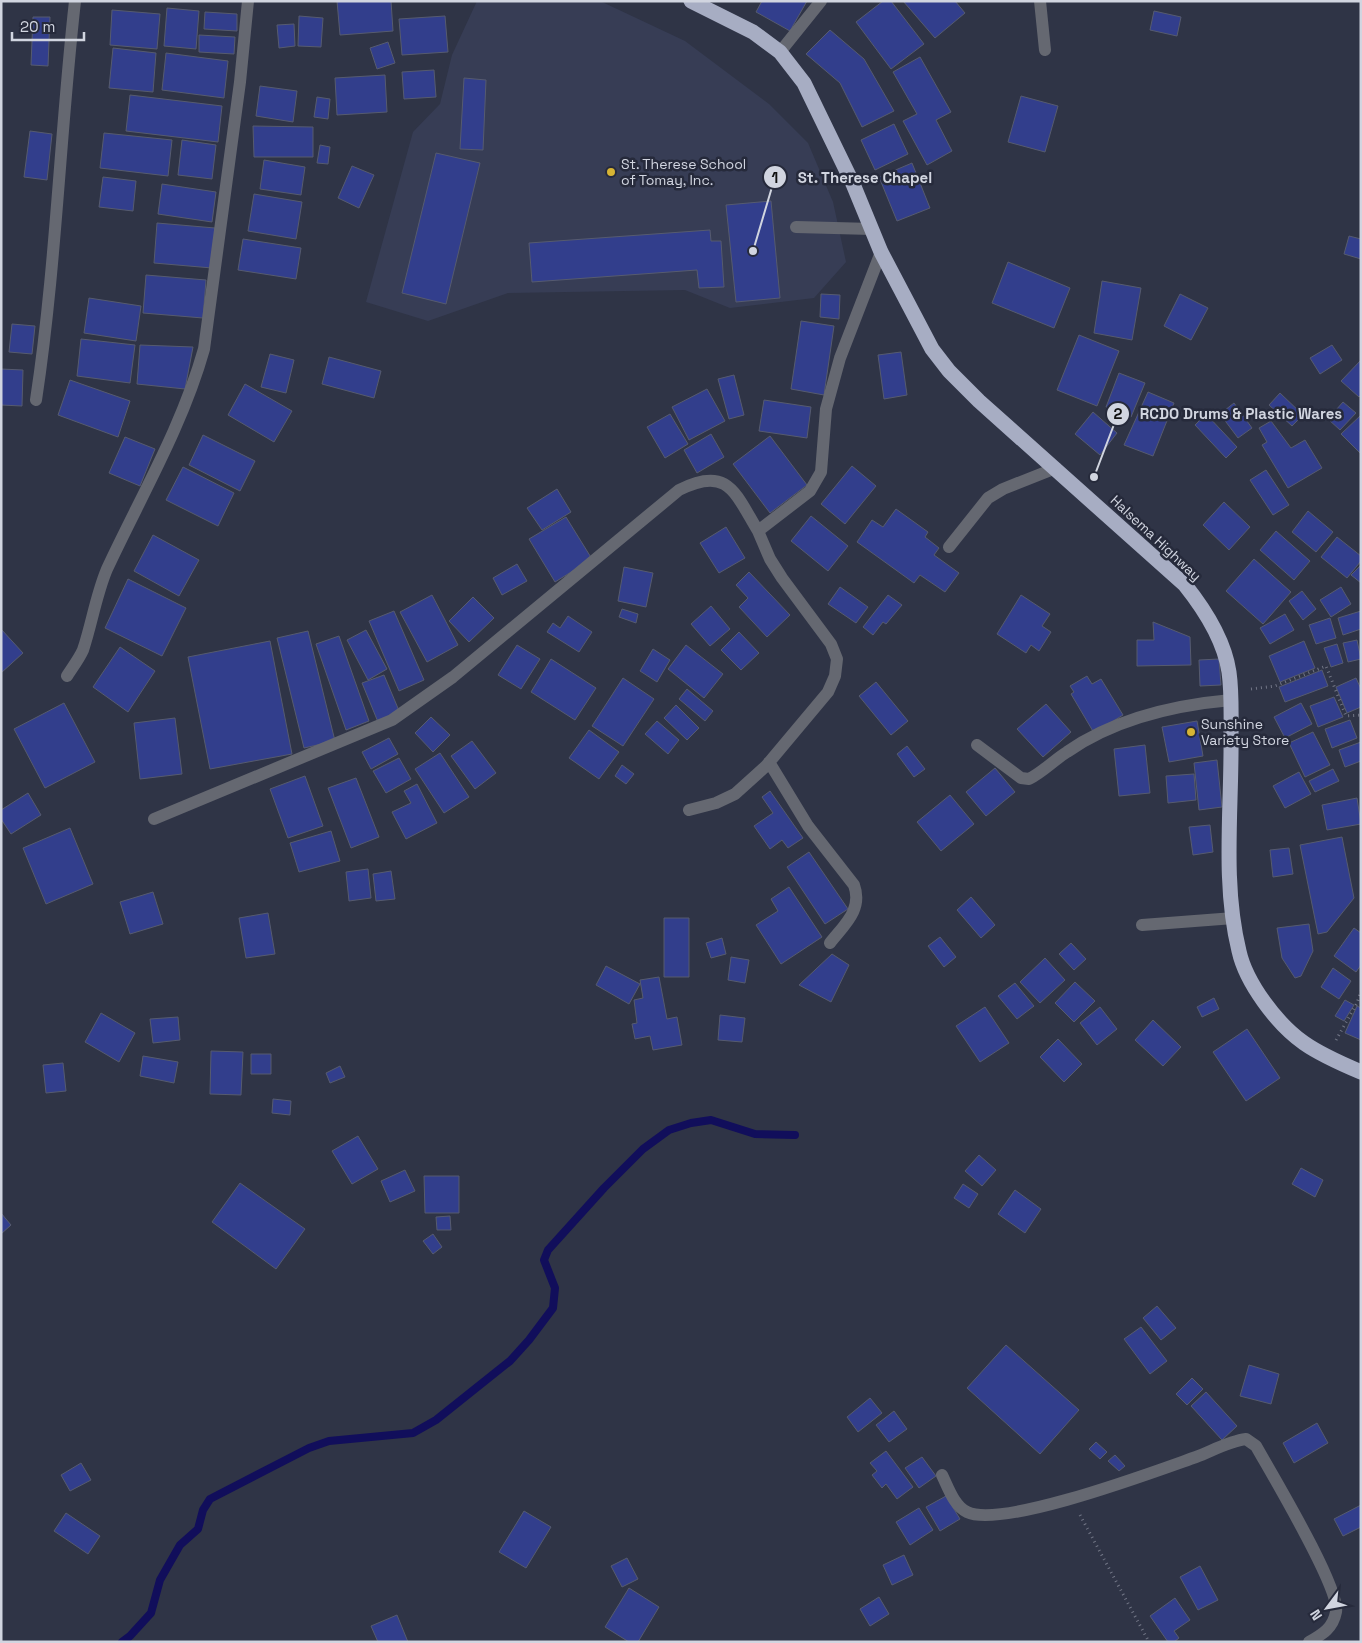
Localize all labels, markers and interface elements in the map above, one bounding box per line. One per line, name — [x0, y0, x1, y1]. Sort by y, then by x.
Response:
scale bar — [12, 10, 85, 42]
text: 20 m — [20, 17, 55, 36]
place label: St. Therese School of Tomay, Inc. — [621, 155, 746, 189]
callout: St. Therese Chapel — [762, 162, 943, 192]
marker: St. Therese School of Tomay, Inc. — [605, 166, 617, 178]
text: 1 — [772, 168, 778, 187]
text: St. Therese Chapel — [798, 168, 932, 187]
callout: RCDO Drums & Plastic Wares — [1105, 399, 1353, 429]
text: 2 — [1114, 404, 1123, 423]
text: RCDO Drums & Plastic Wares — [1140, 404, 1342, 423]
street label: Halsema Highway — [1107, 491, 1205, 585]
place label: Sunshine Variety Store — [1201, 715, 1289, 749]
marker: Sunshine Variety Store — [1185, 726, 1197, 738]
north arrow — [1302, 1583, 1352, 1633]
text: N — [1306, 1606, 1326, 1624]

